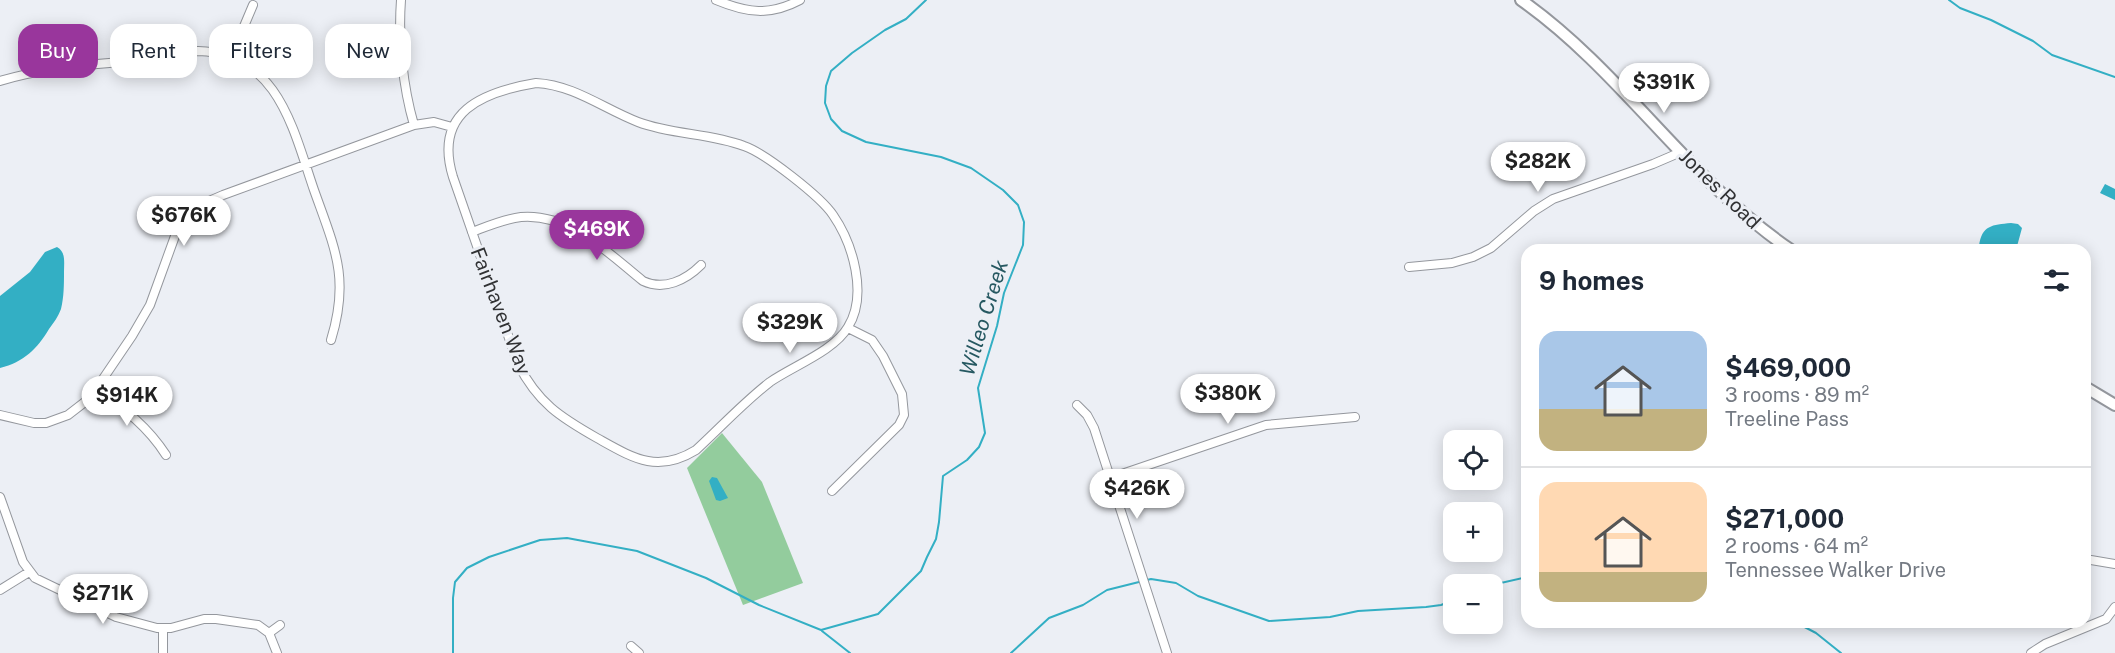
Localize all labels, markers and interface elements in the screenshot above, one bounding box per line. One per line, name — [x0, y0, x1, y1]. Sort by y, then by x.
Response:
chip: Buy — [18, 24, 98, 78]
chip: Rent — [110, 24, 197, 78]
chip: Filters — [209, 24, 313, 78]
chip: New — [325, 24, 411, 78]
pin: $391K — [1622, 63, 1706, 114]
text: $391K — [1633, 70, 1695, 94]
pin: $282K — [1496, 142, 1580, 193]
street label: Jones Road — [1674, 144, 1766, 234]
text: $282K — [1505, 149, 1571, 173]
pin: $676K — [142, 196, 226, 247]
text: $676K — [151, 203, 217, 227]
pin: $469K — [555, 210, 639, 261]
text: $469K — [563, 217, 631, 241]
street label: Fairhaven Way — [466, 244, 536, 378]
water label: Willeo Creek — [954, 256, 1013, 379]
icon: filters — [2040, 264, 2073, 297]
text: 9 homes — [1539, 265, 1644, 296]
pin: $329K — [748, 303, 832, 354]
text: $329K — [756, 310, 824, 334]
text: $469,000 — [1725, 352, 1851, 383]
icon: home — [1587, 355, 1659, 427]
pin: $380K — [1186, 374, 1270, 425]
pin: $914K — [85, 376, 169, 427]
text: $380K — [1194, 381, 1262, 405]
text: $914K — [96, 383, 158, 407]
text: 3 rooms · 89 m² — [1725, 383, 1869, 407]
text: Treeline Pass — [1725, 407, 1849, 431]
map controls — [1443, 430, 1503, 634]
button: locate — [1443, 430, 1503, 490]
pin: $426K — [1095, 469, 1179, 520]
text: $426K — [1104, 476, 1170, 500]
button: + — [1443, 502, 1503, 562]
text: $271,000 — [1725, 503, 1844, 534]
icon: home — [1587, 506, 1659, 578]
text: 2 rooms · 64 m² — [1725, 534, 1868, 558]
text: Tennessee Walker Drive — [1725, 558, 1946, 582]
pin: $271K — [61, 574, 145, 625]
button: − — [1443, 574, 1503, 634]
text: $271K — [72, 581, 134, 605]

